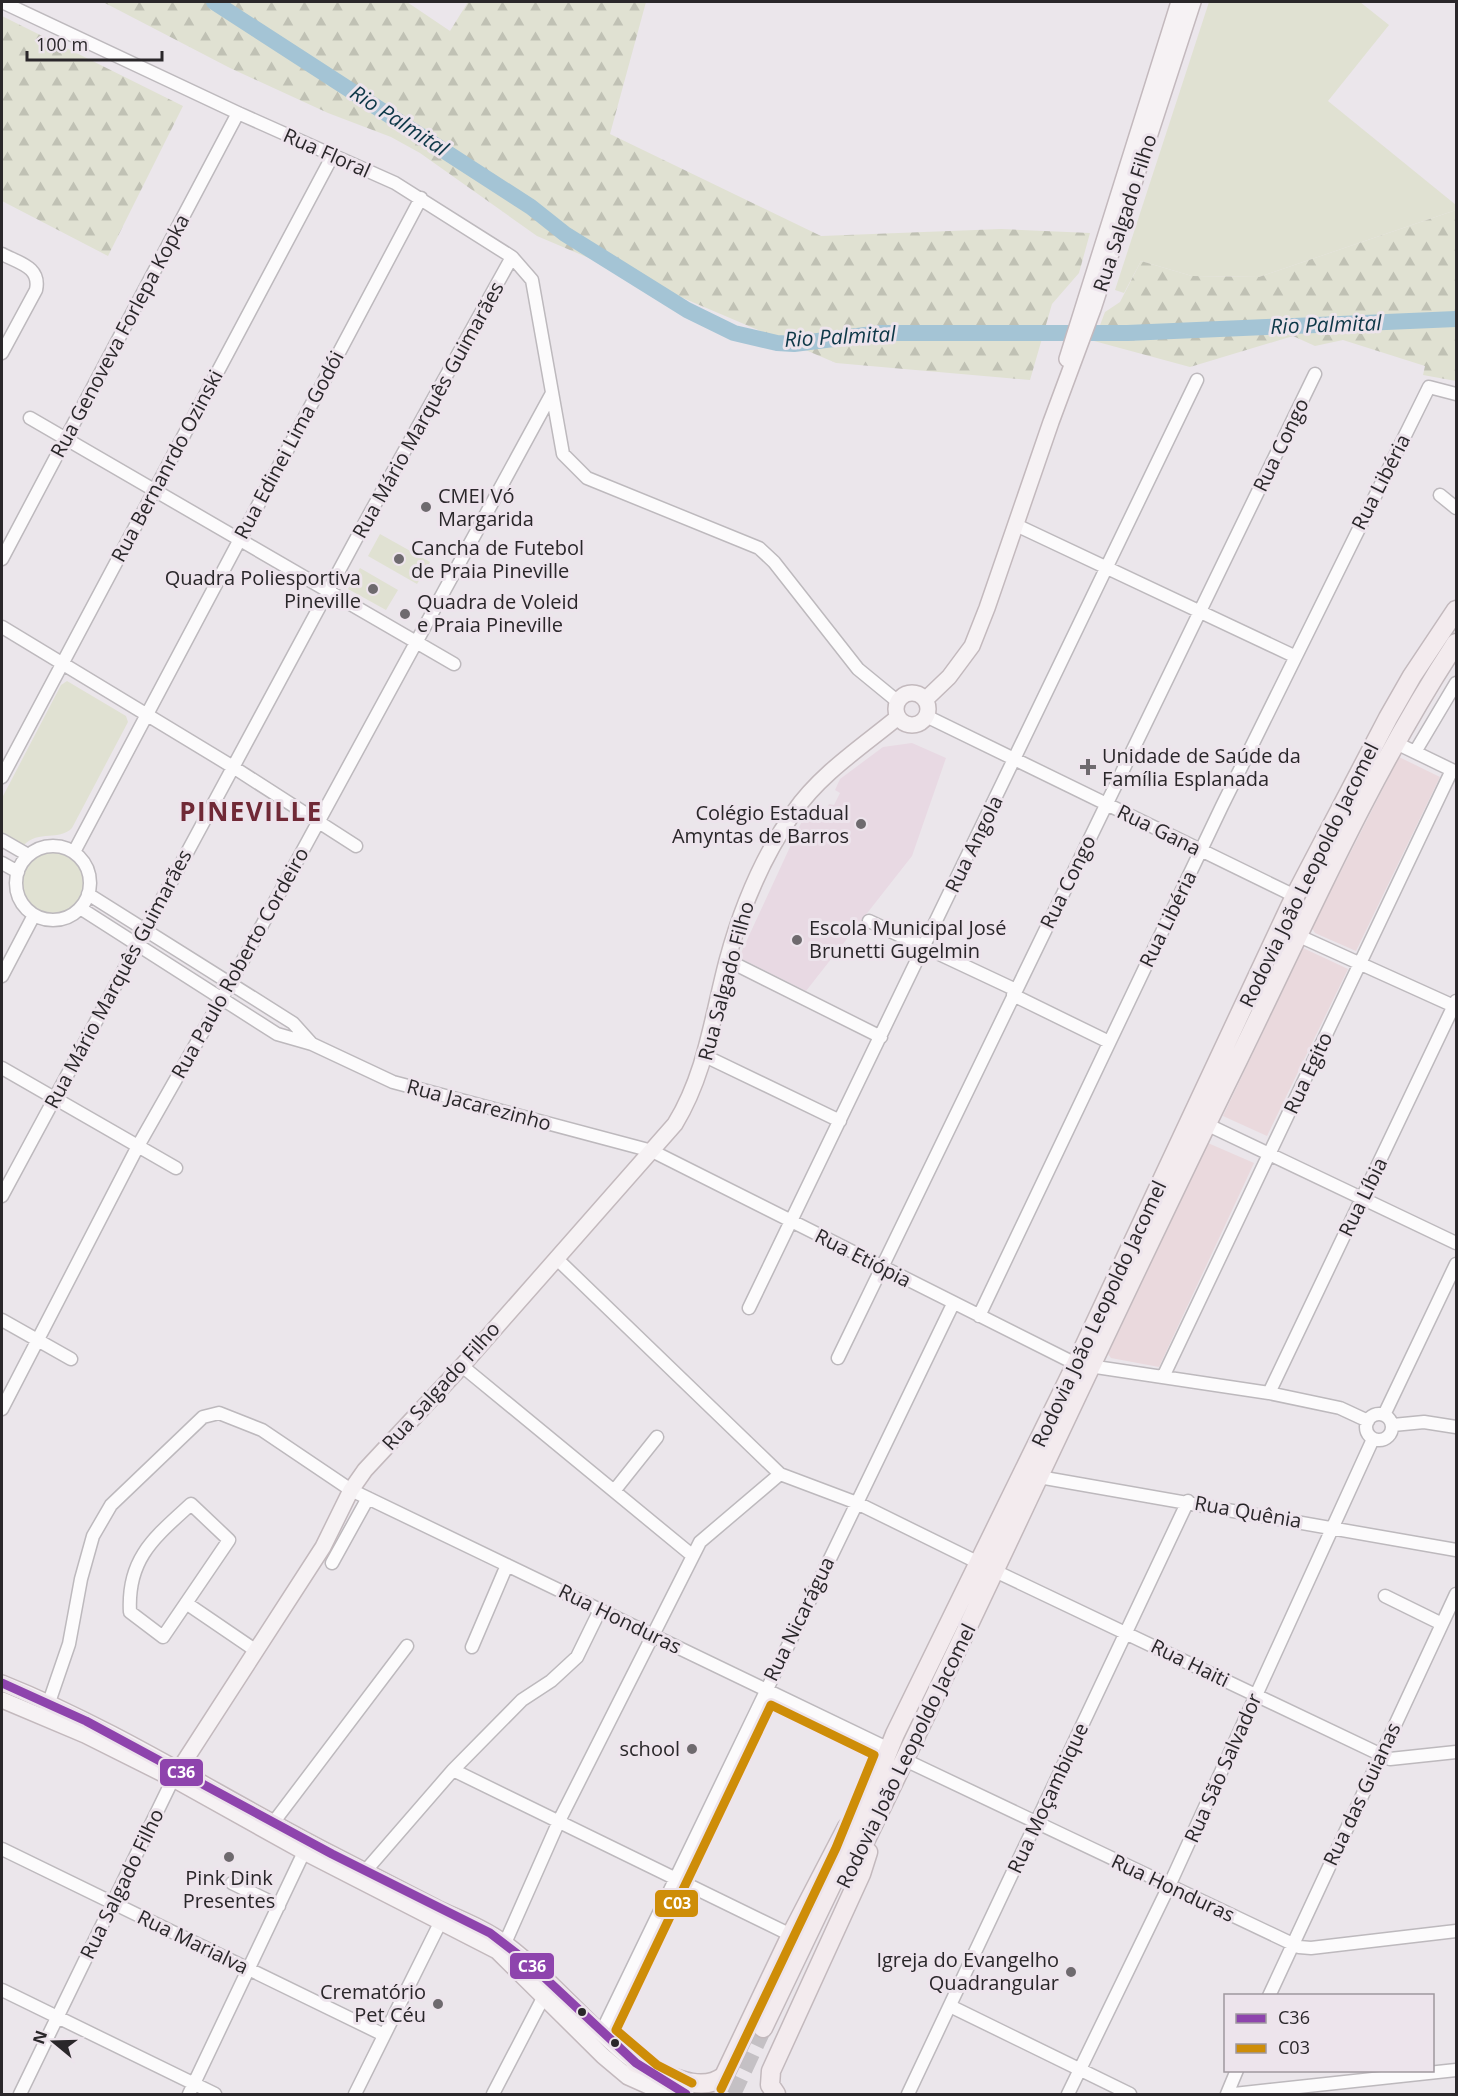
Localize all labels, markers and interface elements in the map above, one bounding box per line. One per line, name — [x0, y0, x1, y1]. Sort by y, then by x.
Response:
scale bar — [27, 24, 162, 62]
text: 100 m — [36, 32, 88, 56]
water label: Rio Palmital — [345, 78, 454, 163]
street label: Rua Floral — [279, 121, 375, 184]
street label: Rua Salgado Filho — [1086, 131, 1163, 295]
street label: Rua Genoveva Forlepa Kopka — [44, 209, 195, 462]
street label: Rua Mário Marquês Guimarães — [346, 277, 510, 543]
water label: Rio Palmital — [1270, 308, 1383, 340]
water label: Rio Palmital — [784, 319, 897, 353]
street label: Rua Edinei Lima Godói — [228, 346, 350, 543]
street label: Rua Bernanrdo Ozinski — [104, 365, 229, 567]
street label: Rua Congo — [1246, 394, 1315, 496]
street label: Rua Libéria — [1345, 429, 1416, 534]
place label: CMEI Vó Margarida — [438, 482, 534, 532]
marker: CMEI Vó Margarida — [419, 500, 433, 514]
place label: Cancha de Futebol de Praia Pineville — [411, 534, 584, 584]
marker: Cancha de Futebol de Praia Pineville — [392, 552, 406, 566]
place label: Quadra Poliesportiva Pineville — [165, 564, 361, 614]
marker: Quadra Poliesportiva Pineville — [366, 582, 380, 596]
place label: Quadra de Voleid e Praia Pineville — [417, 588, 579, 638]
marker: Quadra de Voleid e Praia Pineville — [398, 607, 412, 621]
street label: Rodovia João Leopoldo Jacomel — [1233, 738, 1384, 1012]
place label: Unidade de Saúde da Família Esplanada — [1102, 742, 1301, 792]
marker: Unidade de Saúde da Família Esplanada — [1079, 758, 1097, 776]
street label: Rua Angola — [938, 791, 1009, 897]
district label: PINEVILLE — [179, 793, 323, 829]
street label: Rua Gana — [1113, 798, 1206, 861]
place label: Colégio Estadual Amyntas de Barros — [672, 799, 849, 849]
marker: Colégio Estadual Amyntas de Barros — [854, 817, 868, 831]
street label: Rua Congo — [1033, 831, 1102, 933]
street label: Rua Paulo Roberto Cordeiro — [165, 842, 315, 1083]
street label: Rua Mário Marquês Guimarães — [38, 845, 197, 1113]
street label: Rua Libéria — [1133, 866, 1203, 972]
street label: Rua Salgado Filho — [691, 898, 760, 1064]
place label: Escola Municipal José Brunetti Gugelmin — [809, 914, 1007, 964]
marker: Escola Municipal José Brunetti Gugelmin — [790, 933, 804, 947]
street label: Rua Egito — [1277, 1028, 1338, 1118]
street label: Rua Jacarezinho — [404, 1072, 554, 1137]
street label: Rua Líbia — [1332, 1153, 1393, 1241]
street label: Rodovia João Leopoldo Jacomel — [1025, 1176, 1172, 1451]
street label: Rua Etiópia — [810, 1222, 916, 1293]
street label: Rua Salgado Filho — [376, 1316, 506, 1456]
street label: Rua Quênia — [1192, 1489, 1304, 1534]
street label: Rua Nicarágua — [757, 1552, 840, 1685]
street label: Rua Honduras — [554, 1577, 686, 1660]
street label: Rodovia João Leopoldo Jacomel — [830, 1619, 981, 1893]
street label: Rua Haiti — [1147, 1632, 1234, 1693]
street label: Rua São Salvador — [1177, 1689, 1268, 1847]
street label: Rua Moçambique — [1001, 1718, 1094, 1877]
street label: Rua das Guianas — [1317, 1718, 1407, 1870]
place label: school — [620, 1735, 680, 1762]
marker: school — [685, 1742, 699, 1756]
line badge: C36 — [159, 1758, 204, 1787]
text: C36 — [167, 1761, 195, 1783]
street label: Rua Salgado Filho — [73, 1804, 170, 1963]
street label: Rua Honduras — [1107, 1847, 1239, 1928]
marker: Pink Dink Presentes — [222, 1850, 236, 1864]
place label: Pink Dink Presentes — [183, 1864, 275, 1914]
line badge: C03 — [654, 1889, 699, 1918]
text: C03 — [663, 1892, 691, 1914]
street label: Rua Marialva — [133, 1903, 253, 1980]
place label: Igreja do Evangelho Quadrangular — [876, 1946, 1059, 1996]
line badge: C36 — [509, 1952, 555, 1980]
text: C36 — [518, 1955, 546, 1977]
marker: Igreja do Evangelho Quadrangular — [1064, 1965, 1078, 1979]
place label: Crematório Pet Céu — [320, 1978, 426, 2028]
legend — [1224, 1994, 1434, 2072]
marker: Crematório Pet Céu — [431, 1997, 445, 2011]
text: C36 — [1278, 2005, 1310, 2029]
unlabelled marker — [576, 2006, 588, 2018]
north arrow — [24, 2012, 84, 2072]
text: N — [27, 2027, 52, 2047]
text: C03 — [1278, 2035, 1310, 2059]
unlabelled marker — [609, 2037, 621, 2049]

